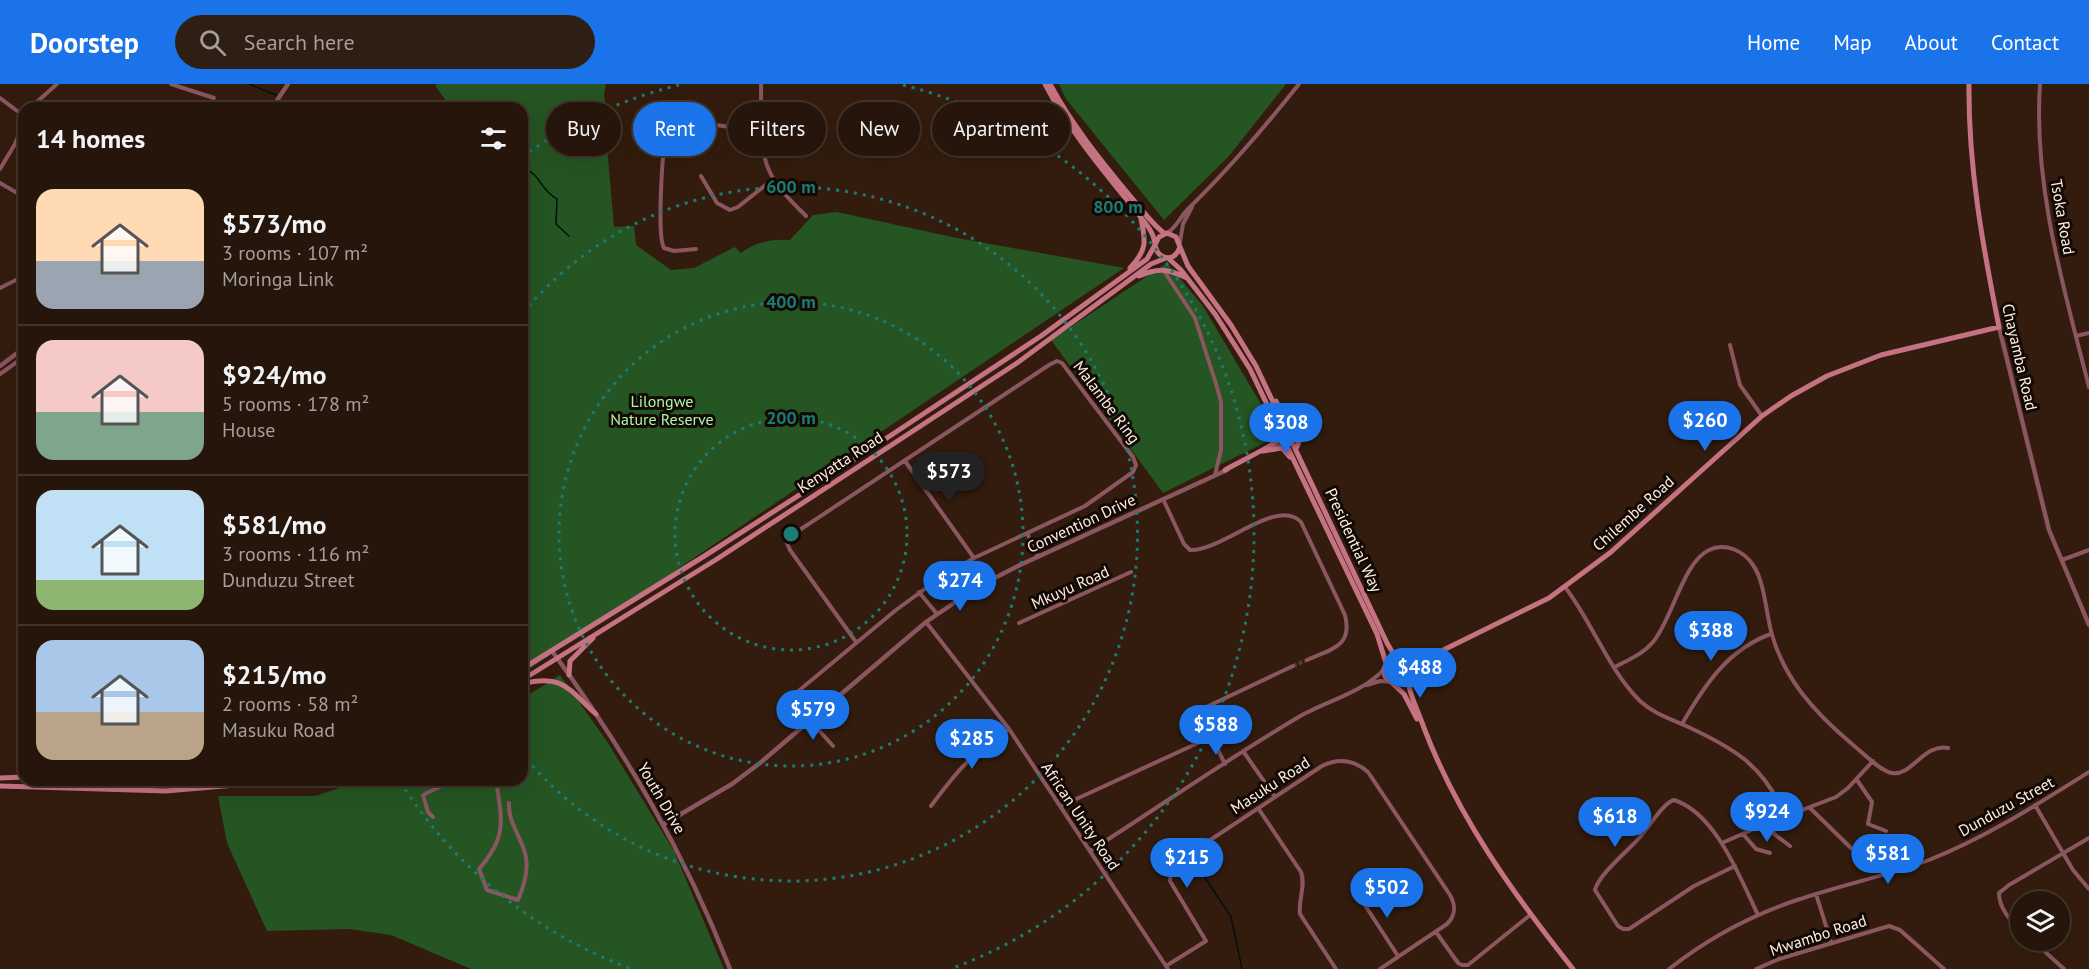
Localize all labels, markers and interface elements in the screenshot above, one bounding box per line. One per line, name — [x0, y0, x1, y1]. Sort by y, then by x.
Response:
search box — [175, 15, 595, 69]
text: Doorstep — [30, 24, 139, 61]
icon: search — [196, 26, 229, 59]
text: Search here — [244, 28, 355, 56]
text: Home — [1747, 29, 1800, 56]
text: Map — [1833, 29, 1872, 56]
text: About — [1905, 29, 1958, 56]
text: Contact — [1991, 29, 2059, 56]
chip: Buy — [546, 102, 621, 156]
chip: Rent — [633, 102, 716, 156]
chip: Filters — [728, 102, 826, 156]
chip: New — [838, 102, 920, 156]
chip: Apartment — [932, 102, 1070, 156]
text: 14 homes — [36, 122, 145, 155]
icon: filters — [477, 122, 510, 155]
text: 600 m — [766, 175, 816, 198]
street label: Tsoka Road — [2047, 178, 2079, 256]
text: 800 m — [1093, 195, 1143, 218]
text: $573/mo — [222, 207, 326, 240]
icon: home — [84, 213, 156, 285]
text: 3 rooms · 107 m² — [222, 240, 368, 266]
text: Moringa Link — [222, 266, 334, 292]
text: 400 m — [766, 290, 816, 313]
street label: Chayamba Road — [1998, 302, 2042, 412]
street label: Malambe Ring — [1069, 357, 1145, 447]
text: $924/mo — [222, 358, 326, 391]
icon: home — [84, 364, 156, 436]
text: 5 rooms · 178 m² — [222, 391, 369, 417]
park label: Lilongwe Nature Reserve — [610, 391, 714, 429]
pin: $260 — [1669, 401, 1741, 452]
pin: $308 — [1250, 403, 1322, 454]
text: 200 m — [766, 406, 816, 429]
text: $260 — [1682, 407, 1728, 433]
text: $308 — [1263, 409, 1309, 435]
text: House — [222, 417, 276, 443]
street label: Kenyatta Road — [793, 427, 887, 497]
pin: $573 — [913, 452, 985, 503]
text: $573 — [926, 458, 972, 484]
street label: Chilembe Road — [1588, 471, 1678, 555]
street label: Presidential Way — [1321, 485, 1387, 596]
street label: Convention Drive — [1024, 489, 1138, 557]
text: $581/mo — [222, 508, 326, 541]
icon: home — [84, 514, 156, 586]
centre of rings — [781, 524, 801, 544]
text: 3 rooms · 116 m² — [222, 541, 369, 567]
pin: $274 — [924, 561, 996, 612]
street label: Mkuyu Road — [1028, 561, 1112, 613]
text: Dunduzu Street — [222, 567, 354, 593]
text: $274 — [937, 567, 983, 593]
pin: $388 — [1675, 611, 1747, 662]
text: $388 — [1688, 617, 1734, 643]
pin: $488 — [1384, 648, 1456, 699]
text: $488 — [1397, 654, 1443, 680]
text: $215/mo — [222, 658, 326, 691]
icon: home — [84, 664, 156, 736]
pin: $579 — [777, 690, 849, 741]
text: 2 rooms · 58 m² — [222, 691, 358, 717]
text: $579 — [790, 696, 836, 722]
pin: $588 — [1180, 705, 1252, 756]
text: $588 — [1193, 711, 1239, 737]
text: Masuku Road — [222, 717, 335, 743]
pin: $285 — [936, 719, 1008, 770]
text: $285 — [949, 725, 995, 751]
street label: Masuku Road — [1227, 752, 1313, 818]
street label: African Unity Road — [1037, 758, 1125, 874]
street label: Youth Drive — [634, 759, 690, 837]
street label: Dunduzu Street — [1955, 771, 2058, 840]
pin: $924 — [1731, 792, 1803, 843]
pin: $618 — [1579, 797, 1651, 848]
text: $924 — [1744, 798, 1790, 824]
text: $618 — [1592, 803, 1638, 829]
pin: $581 — [1852, 834, 1924, 885]
pin: $215 — [1151, 838, 1223, 889]
text: $581 — [1865, 840, 1911, 866]
text: $215 — [1164, 844, 1210, 870]
pin: $502 — [1351, 868, 1423, 919]
text: $502 — [1364, 874, 1410, 900]
map controls — [2010, 891, 2070, 951]
button: layers — [2010, 891, 2070, 951]
street label: Mwambo Road — [1767, 910, 1869, 960]

